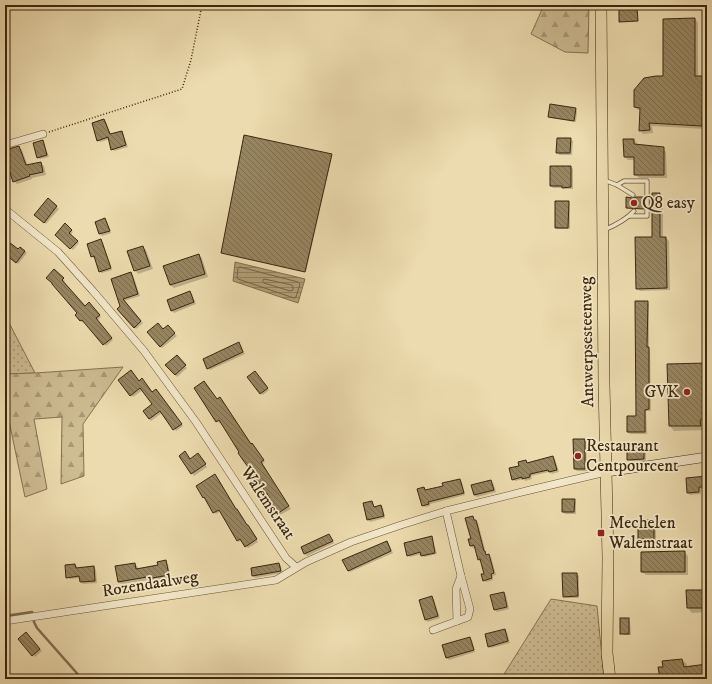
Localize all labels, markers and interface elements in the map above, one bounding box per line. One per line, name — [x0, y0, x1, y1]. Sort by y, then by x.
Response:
place label: Q8 easy — [642, 192, 696, 214]
marker: Q8 easy — [629, 198, 639, 208]
street label: Antwerpsesteenweg — [575, 276, 599, 408]
place label: GVK — [644, 381, 679, 403]
marker: GVK — [682, 387, 692, 397]
place label: Restaurant Centpourcent — [586, 435, 679, 477]
marker: Restaurant Centpourcent — [573, 451, 583, 461]
street label: Walemstraat — [235, 461, 301, 544]
place label: Mechelen Walemstraat — [608, 512, 694, 554]
marker: Mechelen Walemstraat — [596, 528, 606, 538]
street label: Rozendaalweg — [100, 565, 200, 602]

